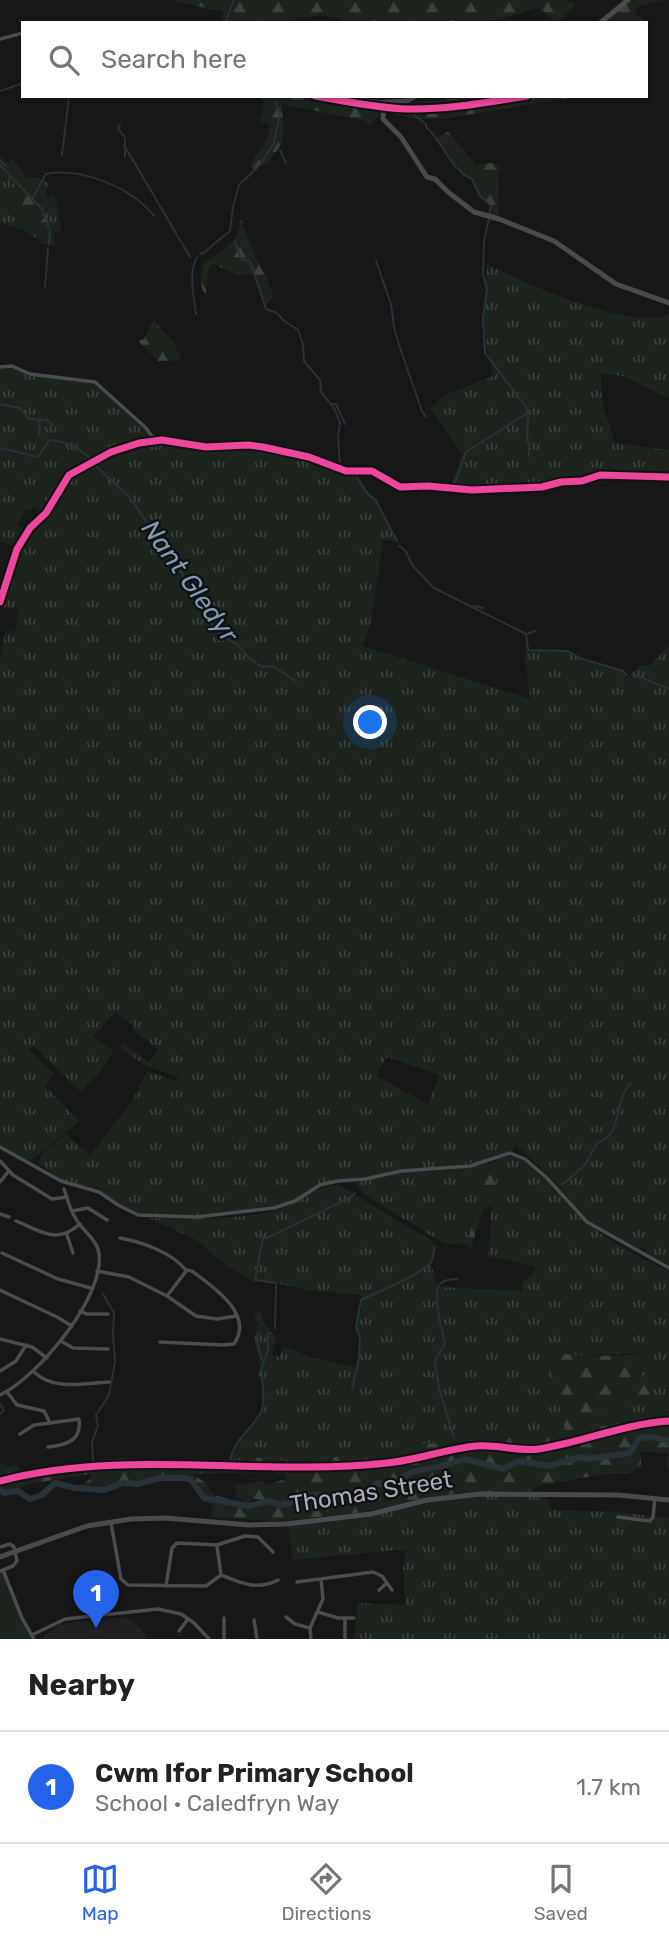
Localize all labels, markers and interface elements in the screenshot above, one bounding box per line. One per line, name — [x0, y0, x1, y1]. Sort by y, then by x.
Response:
search box — [21, 21, 648, 98]
icon: search — [45, 41, 83, 79]
text: Search here — [101, 44, 247, 75]
water label: Nant Gledyr — [135, 514, 245, 649]
your location — [353, 705, 387, 739]
street label: Thomas Street — [288, 1465, 454, 1519]
pin: 1 — [73, 1570, 119, 1628]
text: Nearby — [28, 1667, 135, 1703]
text: Cwm Ifor Primary School — [95, 1758, 414, 1789]
text: 1 — [45, 1773, 57, 1801]
text: 1.7 km — [576, 1773, 641, 1801]
text: School · Caledfryn Way — [95, 1789, 340, 1817]
tab: Map — [81, 1860, 119, 1925]
tab: Directions — [281, 1860, 371, 1925]
tab: Saved — [534, 1860, 588, 1925]

